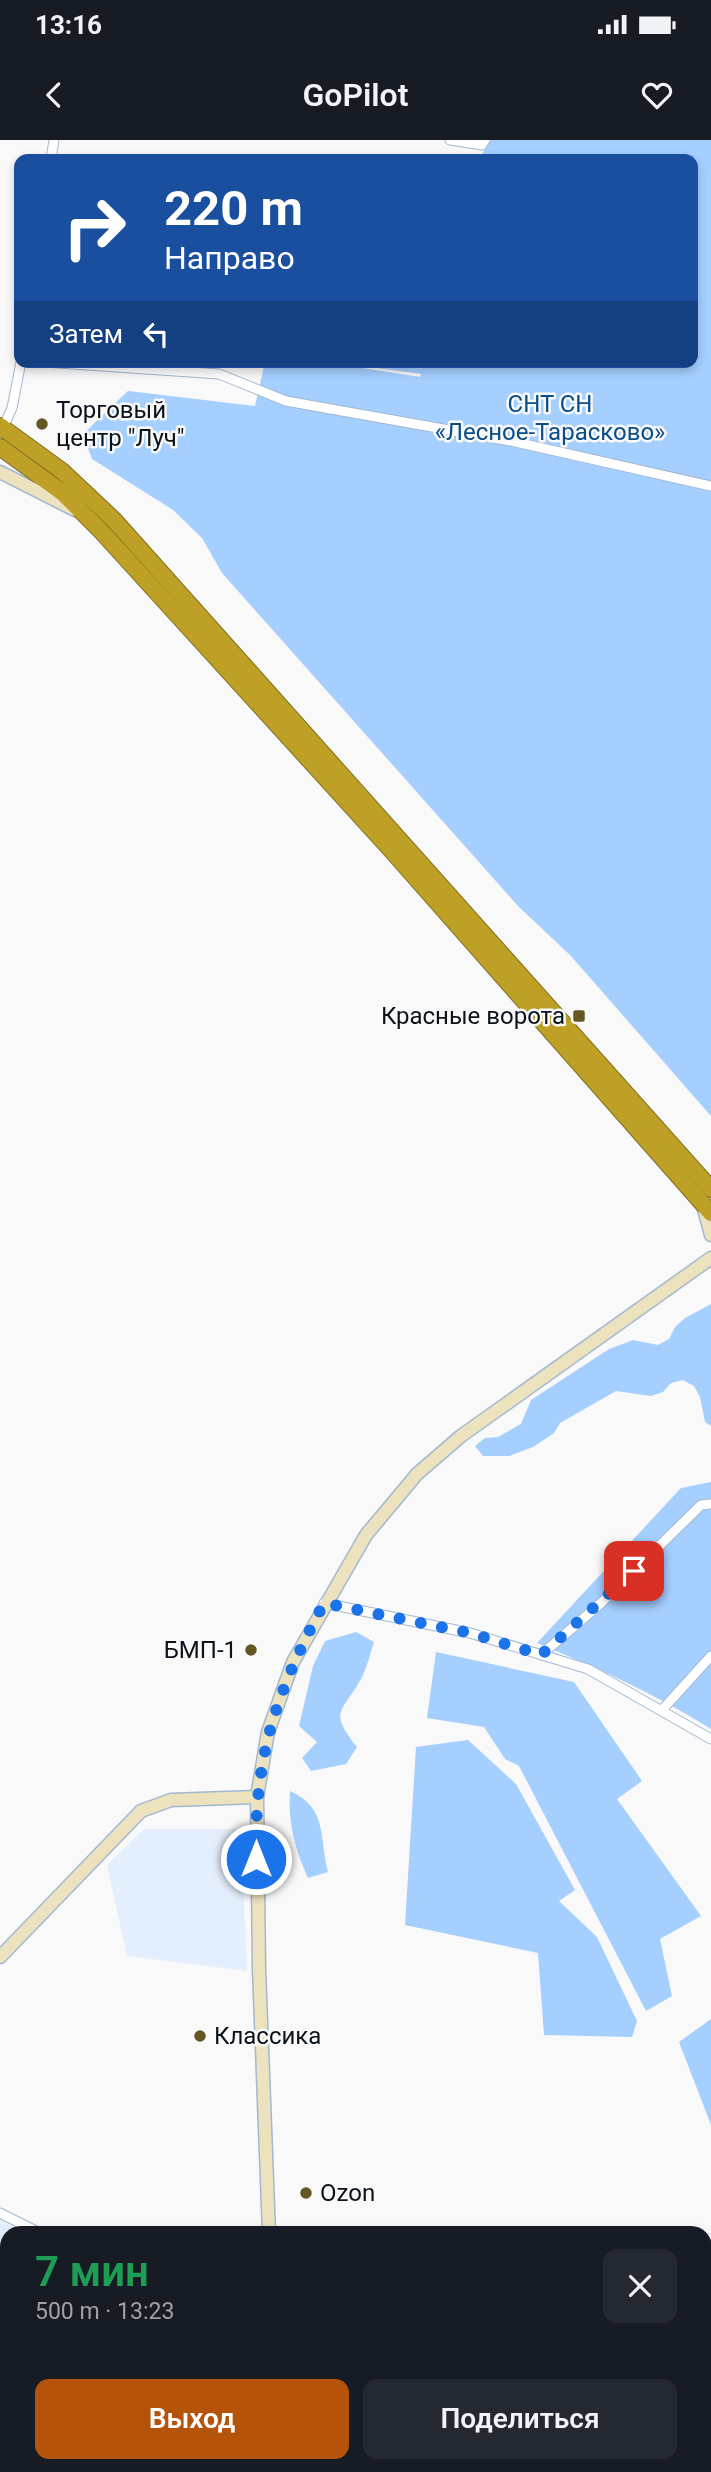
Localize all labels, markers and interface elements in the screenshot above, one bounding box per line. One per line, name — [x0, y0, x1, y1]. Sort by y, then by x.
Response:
text: 13:16 — [35, 10, 102, 40]
icon: back — [35, 76, 73, 114]
text: GoPilot — [303, 76, 408, 114]
icon: heart — [638, 76, 676, 114]
text: 220 m — [164, 180, 303, 237]
icon: right — [49, 182, 140, 273]
text: Направо — [164, 239, 295, 277]
icon: left — [137, 315, 175, 353]
text: Затем — [49, 319, 123, 349]
park label: СНТ СН «Лесное-Тарасково» — [435, 390, 665, 446]
place label: Торговый центр "Луч" — [56, 396, 185, 452]
marker: Торговый центр "Луч" — [34, 416, 50, 432]
place label: Красные ворота — [381, 1002, 565, 1030]
marker: Красные ворота — [571, 1008, 587, 1024]
pin — [604, 1541, 664, 1601]
icon: arrive — [615, 1552, 653, 1590]
place label: БМП-1 — [164, 1636, 237, 1664]
marker: БМП-1 — [243, 1642, 259, 1658]
position arrow — [219, 1822, 293, 1896]
place label: Классика — [214, 2022, 321, 2050]
marker: Классика — [192, 2028, 208, 2044]
place label: Ozon — [320, 2179, 375, 2207]
marker: Ozon — [298, 2185, 314, 2201]
text: 7 мин — [35, 2247, 149, 2296]
button: close — [603, 2249, 677, 2323]
text: 500 m · 13:23 — [35, 2298, 174, 2325]
button: Выход — [35, 2379, 349, 2459]
button: Поделиться — [363, 2379, 677, 2459]

